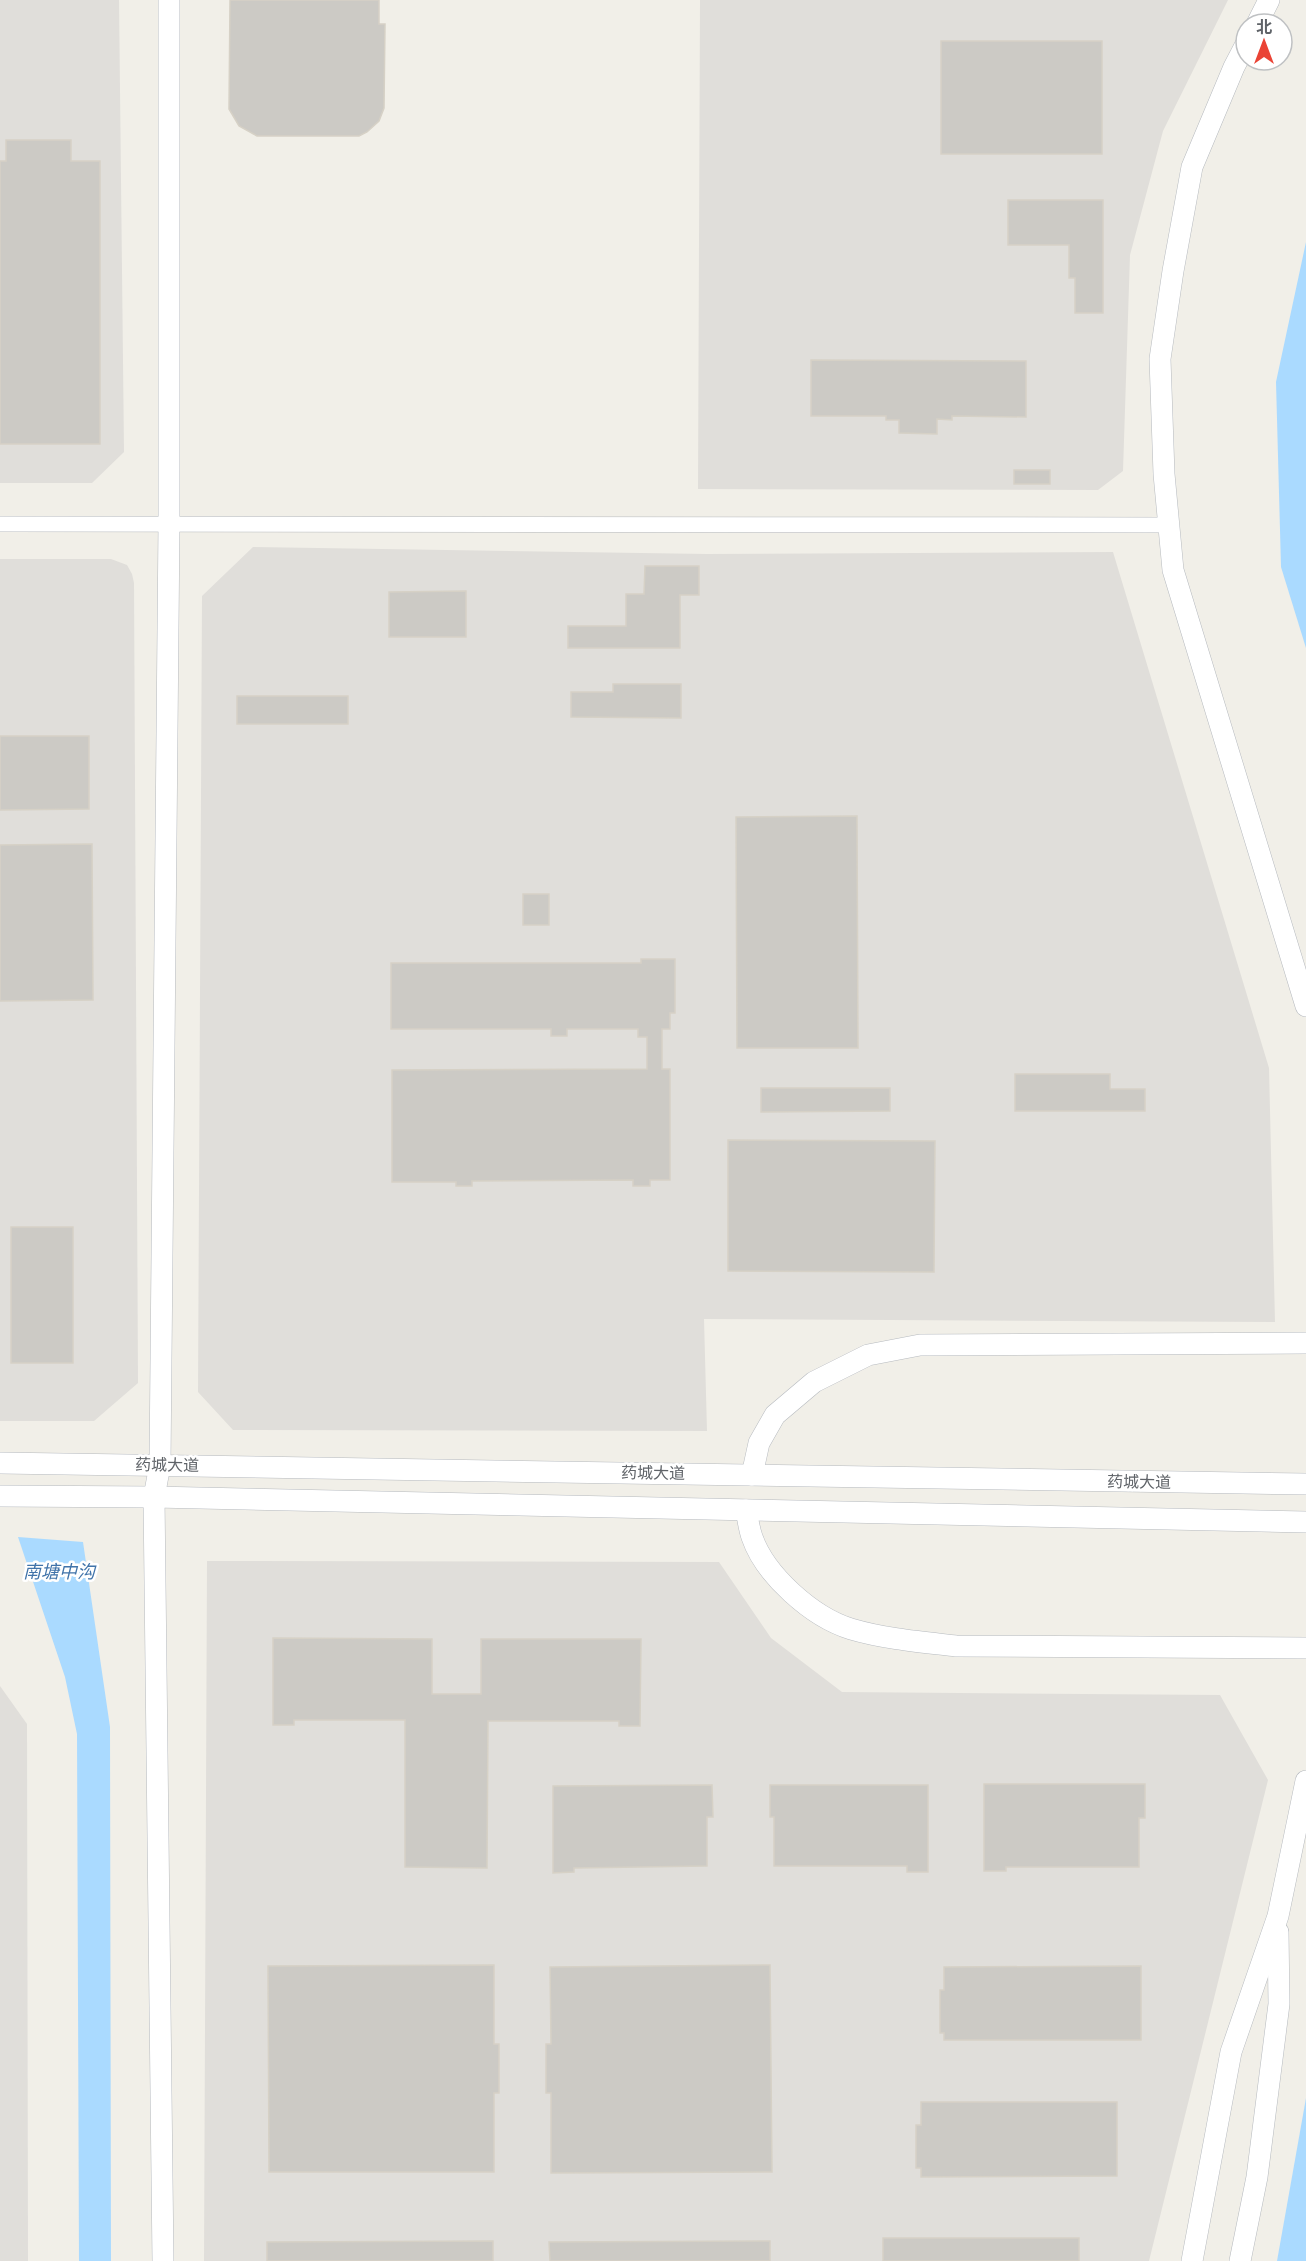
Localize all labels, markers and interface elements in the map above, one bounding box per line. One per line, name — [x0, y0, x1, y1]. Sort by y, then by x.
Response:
north arrow — [1234, 12, 1294, 72]
text: 北 — [1256, 18, 1272, 37]
street label: 药城大道 — [135, 1455, 199, 1475]
street label: 药城大道 — [621, 1463, 685, 1483]
street label: 药城大道 — [1107, 1472, 1171, 1492]
water label: 南塘中沟 — [23, 1561, 97, 1583]

